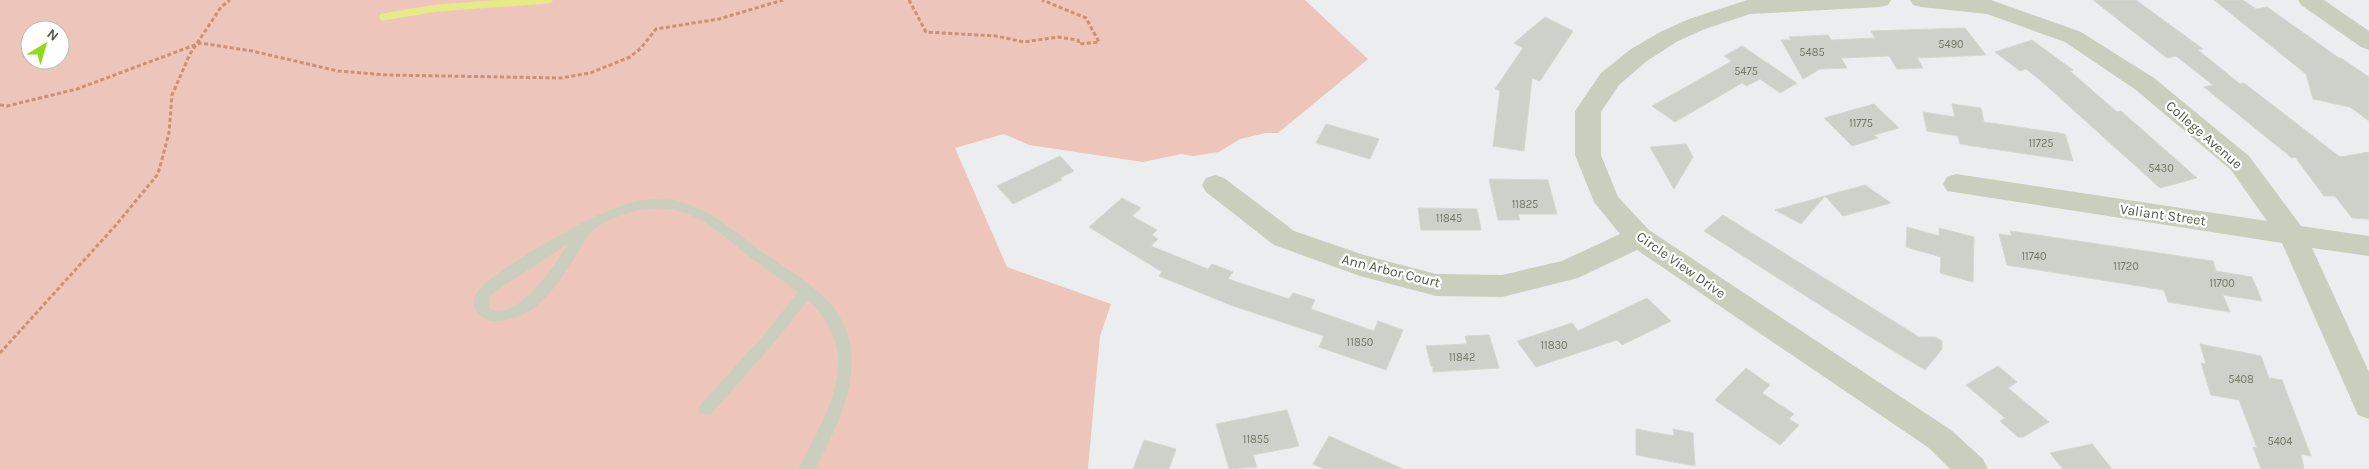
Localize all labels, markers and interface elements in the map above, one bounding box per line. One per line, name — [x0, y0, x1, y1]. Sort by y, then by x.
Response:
north arrow — [20, 20, 70, 70]
text: N — [44, 25, 62, 45]
house number: 5490 — [1938, 38, 1964, 51]
house number: 5485 — [1799, 46, 1825, 59]
house number: 5475 — [1734, 65, 1758, 78]
street label: College Avenue — [2162, 97, 2246, 173]
house number: 11775 — [1849, 117, 1873, 130]
house number: 11725 — [2028, 137, 2054, 150]
house number: 5430 — [2148, 162, 2174, 175]
house number: 11825 — [1512, 198, 1538, 211]
street label: Valiant Street — [2119, 201, 2207, 229]
house number: 11845 — [1436, 212, 1462, 225]
street label: Circle View Drive — [1633, 228, 1729, 302]
house number: 11740 — [2021, 250, 2047, 263]
street label: Ann Arbor Court — [1340, 251, 1442, 291]
house number: 11720 — [2113, 260, 2139, 273]
house number: 11700 — [2209, 277, 2235, 290]
house number: 11850 — [1347, 336, 1373, 349]
house number: 11830 — [1540, 339, 1568, 352]
house number: 11842 — [1449, 351, 1475, 364]
house number: 5408 — [2228, 373, 2254, 386]
house number: 11855 — [1243, 433, 1269, 446]
house number: 5404 — [2267, 435, 2293, 448]

